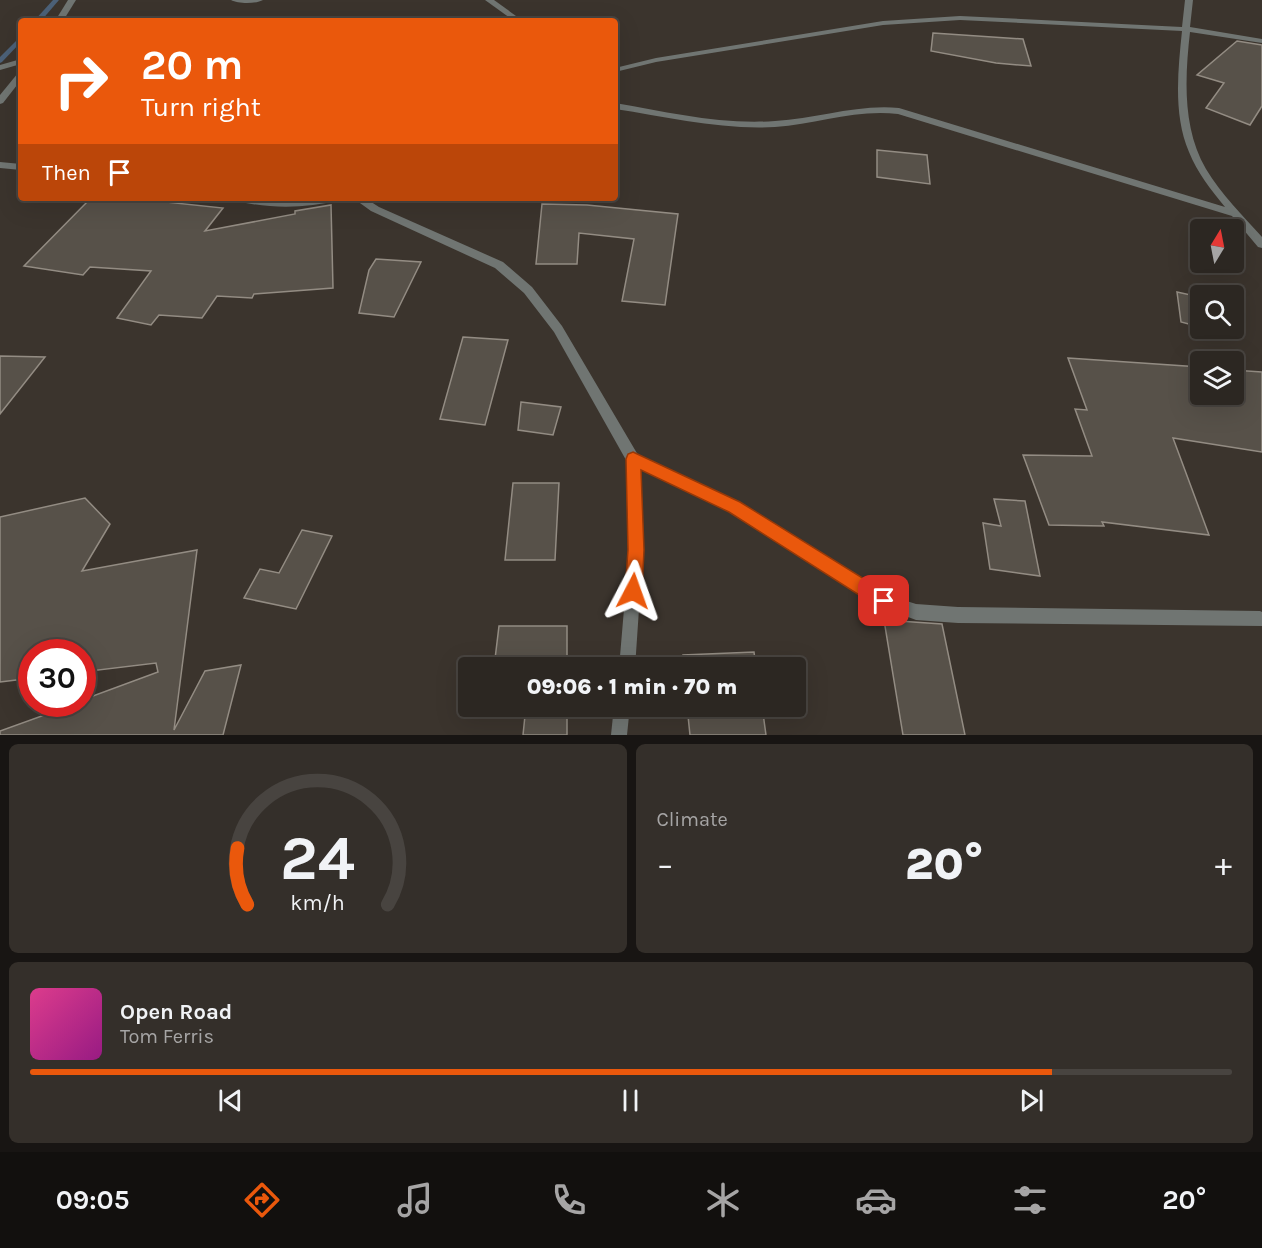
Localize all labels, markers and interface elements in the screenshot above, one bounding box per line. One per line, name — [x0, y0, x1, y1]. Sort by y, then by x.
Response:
text: 20 m — [141, 40, 243, 90]
icon: right — [42, 42, 120, 120]
text: Turn right — [141, 91, 261, 123]
icon: arrive — [103, 156, 136, 189]
text: Then — [42, 160, 91, 186]
north arrow — [1190, 219, 1244, 273]
map controls — [1190, 219, 1244, 405]
button: search — [1190, 285, 1244, 339]
button: layers — [1190, 351, 1244, 405]
position arrow — [601, 559, 665, 623]
pin — [858, 575, 909, 626]
icon: arrive — [867, 584, 900, 617]
speed limit sign: 30 — [18, 639, 96, 717]
text: 09:06 · 1 min · 70 m — [527, 674, 737, 700]
text: Climate — [657, 808, 728, 831]
text: 24 — [280, 822, 355, 895]
text: 20° — [905, 838, 983, 890]
text: − — [657, 845, 674, 883]
text: + — [1215, 845, 1232, 883]
text: km/h — [291, 891, 345, 916]
text: Open Road — [120, 999, 232, 1025]
text: Tom Ferris — [120, 1025, 214, 1048]
icon: previous — [214, 1084, 247, 1117]
icon: pause — [614, 1084, 647, 1117]
icon: next — [1015, 1084, 1048, 1117]
icon: directions — [241, 1179, 283, 1221]
icon: music — [394, 1179, 436, 1221]
icon: phone — [548, 1179, 590, 1221]
icon: climate — [702, 1179, 744, 1221]
icon: car — [855, 1179, 897, 1221]
icon: filters — [1009, 1179, 1051, 1221]
text: 09:05 — [56, 1184, 129, 1216]
text: 20° — [1162, 1184, 1206, 1216]

